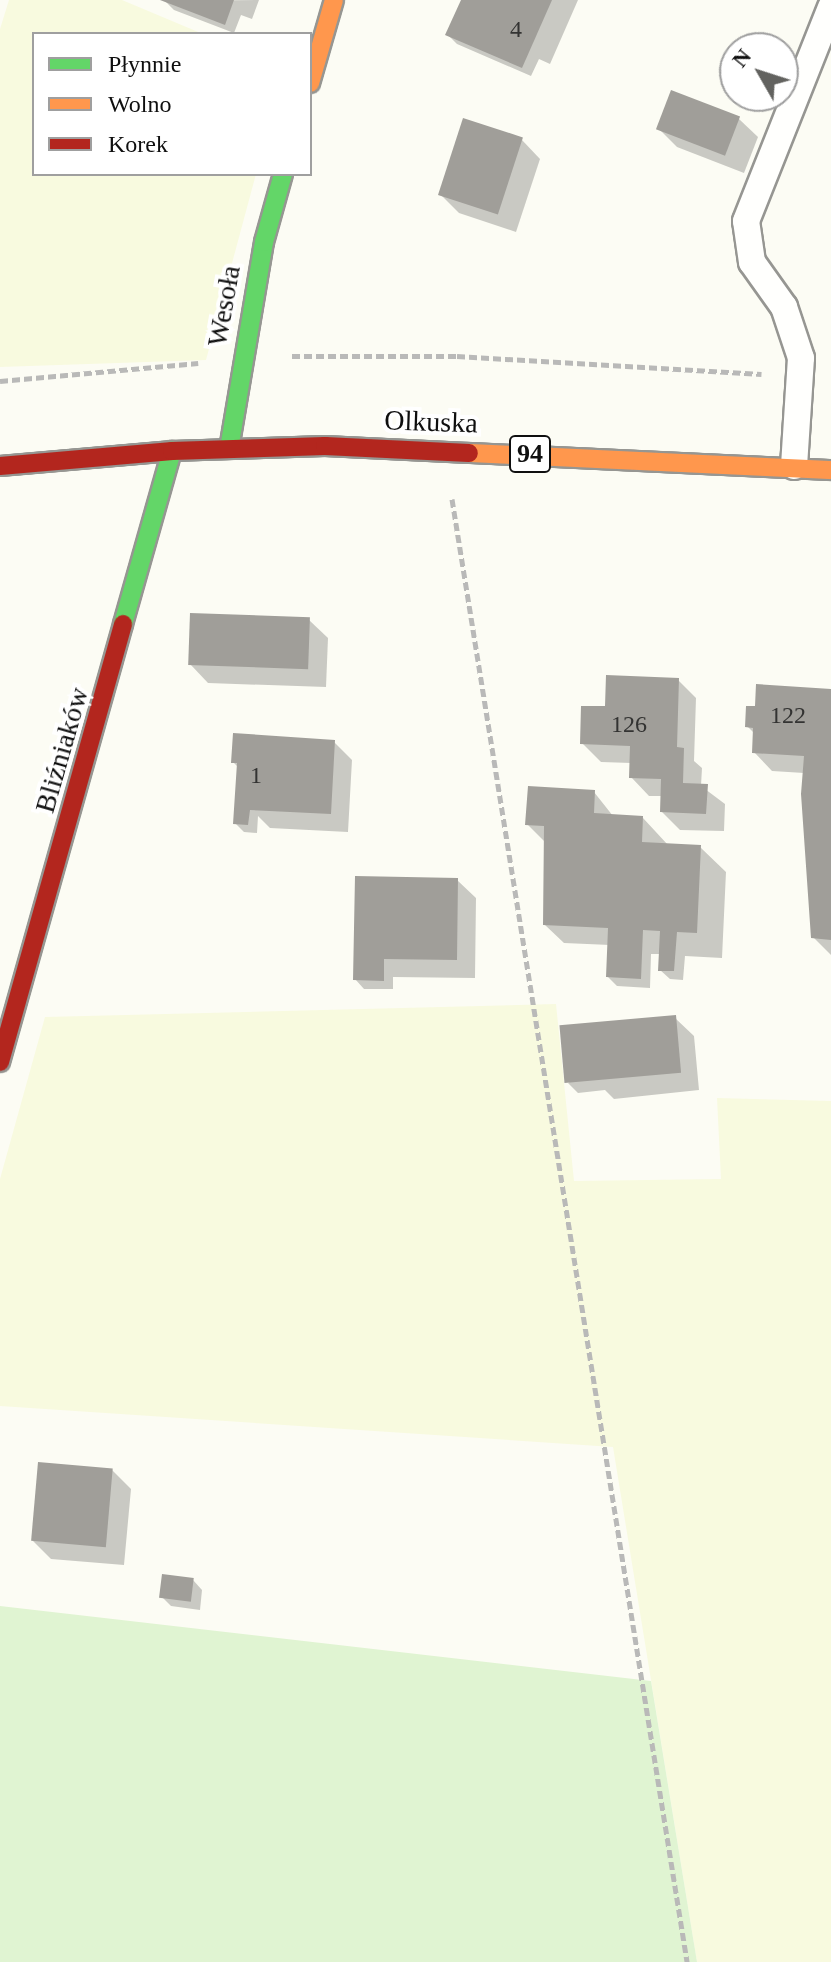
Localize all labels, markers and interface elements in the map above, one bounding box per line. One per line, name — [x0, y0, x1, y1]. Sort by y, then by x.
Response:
house number: 4 — [510, 16, 522, 44]
legend — [32, 32, 312, 176]
north arrow — [719, 32, 799, 112]
text: N — [727, 44, 756, 72]
text: Płynnie — [108, 51, 181, 77]
text: Wolno — [108, 91, 171, 117]
text: Korek — [108, 131, 168, 157]
street label: Wesoła — [200, 263, 248, 349]
street label: Olkuska — [384, 404, 478, 440]
road number: 94 — [508, 432, 552, 476]
street label: Bliźniaków — [28, 683, 96, 817]
house number: 122 — [770, 702, 806, 730]
house number: 126 — [611, 711, 647, 739]
house number: 1 — [250, 762, 262, 790]

